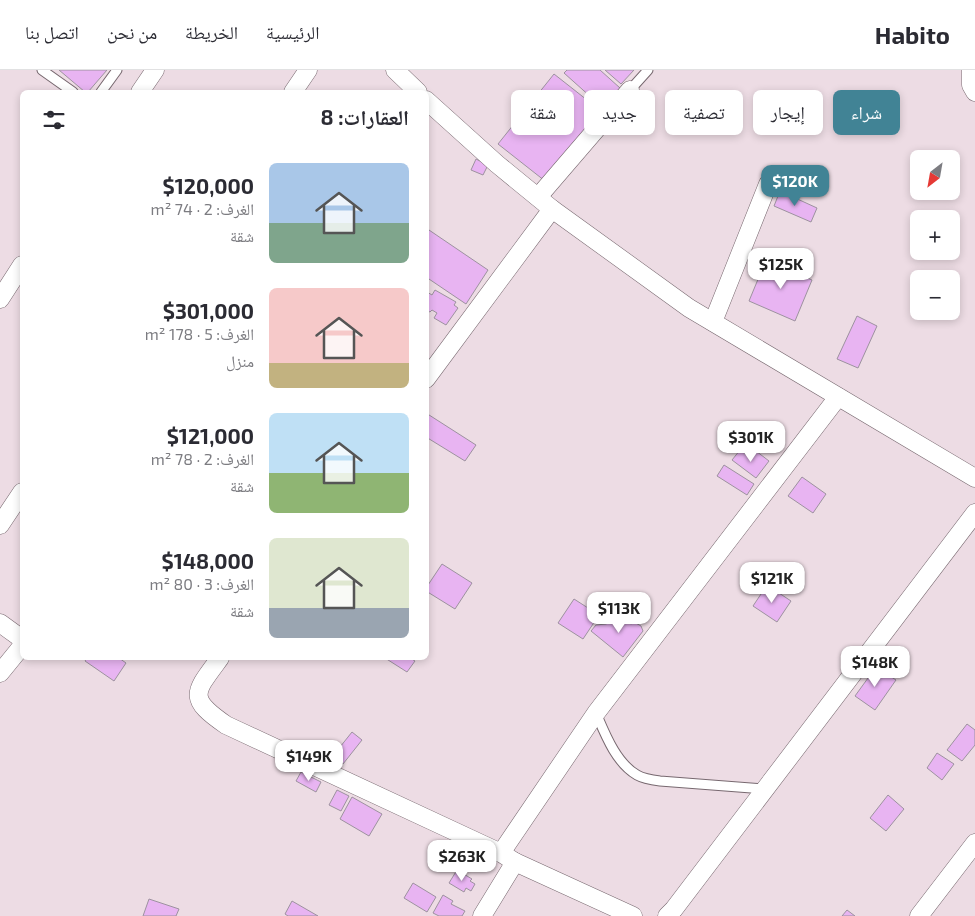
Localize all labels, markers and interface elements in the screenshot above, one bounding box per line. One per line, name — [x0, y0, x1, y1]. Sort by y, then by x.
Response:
text: Habito — [875, 20, 950, 49]
text: اتصل بنا — [25, 21, 79, 43]
text: من نحن — [107, 21, 157, 43]
text: الخريطة — [185, 21, 238, 43]
text: الرئيسية — [266, 21, 319, 43]
chip: شقة — [511, 90, 574, 135]
chip: جديد — [584, 90, 655, 135]
chip: تصفية — [665, 90, 743, 135]
chip: إيجار — [753, 90, 823, 135]
chip: شراء — [833, 90, 900, 135]
text: العقارات: 8 — [321, 104, 409, 129]
icon: filters — [40, 106, 68, 134]
north arrow — [910, 150, 960, 200]
map controls — [910, 150, 960, 320]
pin: $120K — [760, 164, 830, 207]
text: $120K — [772, 171, 818, 190]
text: $120,000 — [162, 173, 254, 198]
icon: home — [309, 183, 369, 243]
text: الغرف: 2 · 74 m² — [151, 199, 254, 218]
button: + — [910, 210, 960, 260]
text: شقة — [230, 226, 254, 245]
pin: $125K — [746, 248, 816, 290]
text: $125K — [759, 254, 803, 273]
button: − — [910, 270, 960, 320]
text: $301,000 — [163, 298, 254, 323]
icon: home — [309, 308, 369, 368]
text: الغرف: 5 · 178 m² — [145, 324, 254, 343]
text: منزل — [226, 351, 254, 370]
pin: $301K — [716, 420, 786, 463]
text: $121,000 — [167, 423, 254, 448]
text: $301K — [728, 427, 774, 446]
icon: home — [309, 433, 369, 493]
text: الغرف: 2 · 78 m² — [151, 449, 254, 468]
text: شقة — [230, 476, 254, 495]
text: $148,000 — [161, 548, 254, 573]
icon: home — [309, 558, 369, 618]
pin: $121K — [737, 562, 807, 604]
text: $121K — [751, 568, 793, 587]
text: الغرف: 3 · 80 m² — [149, 574, 254, 593]
pin: $113K — [584, 592, 654, 634]
text: $113K — [598, 598, 640, 617]
text: شقة — [230, 601, 254, 620]
pin: $148K — [840, 646, 910, 688]
text: $148K — [852, 652, 898, 671]
pin: $149K — [274, 740, 344, 782]
text: $149K — [286, 746, 332, 765]
pin: $263K — [427, 840, 497, 882]
text: $263K — [438, 846, 486, 865]

